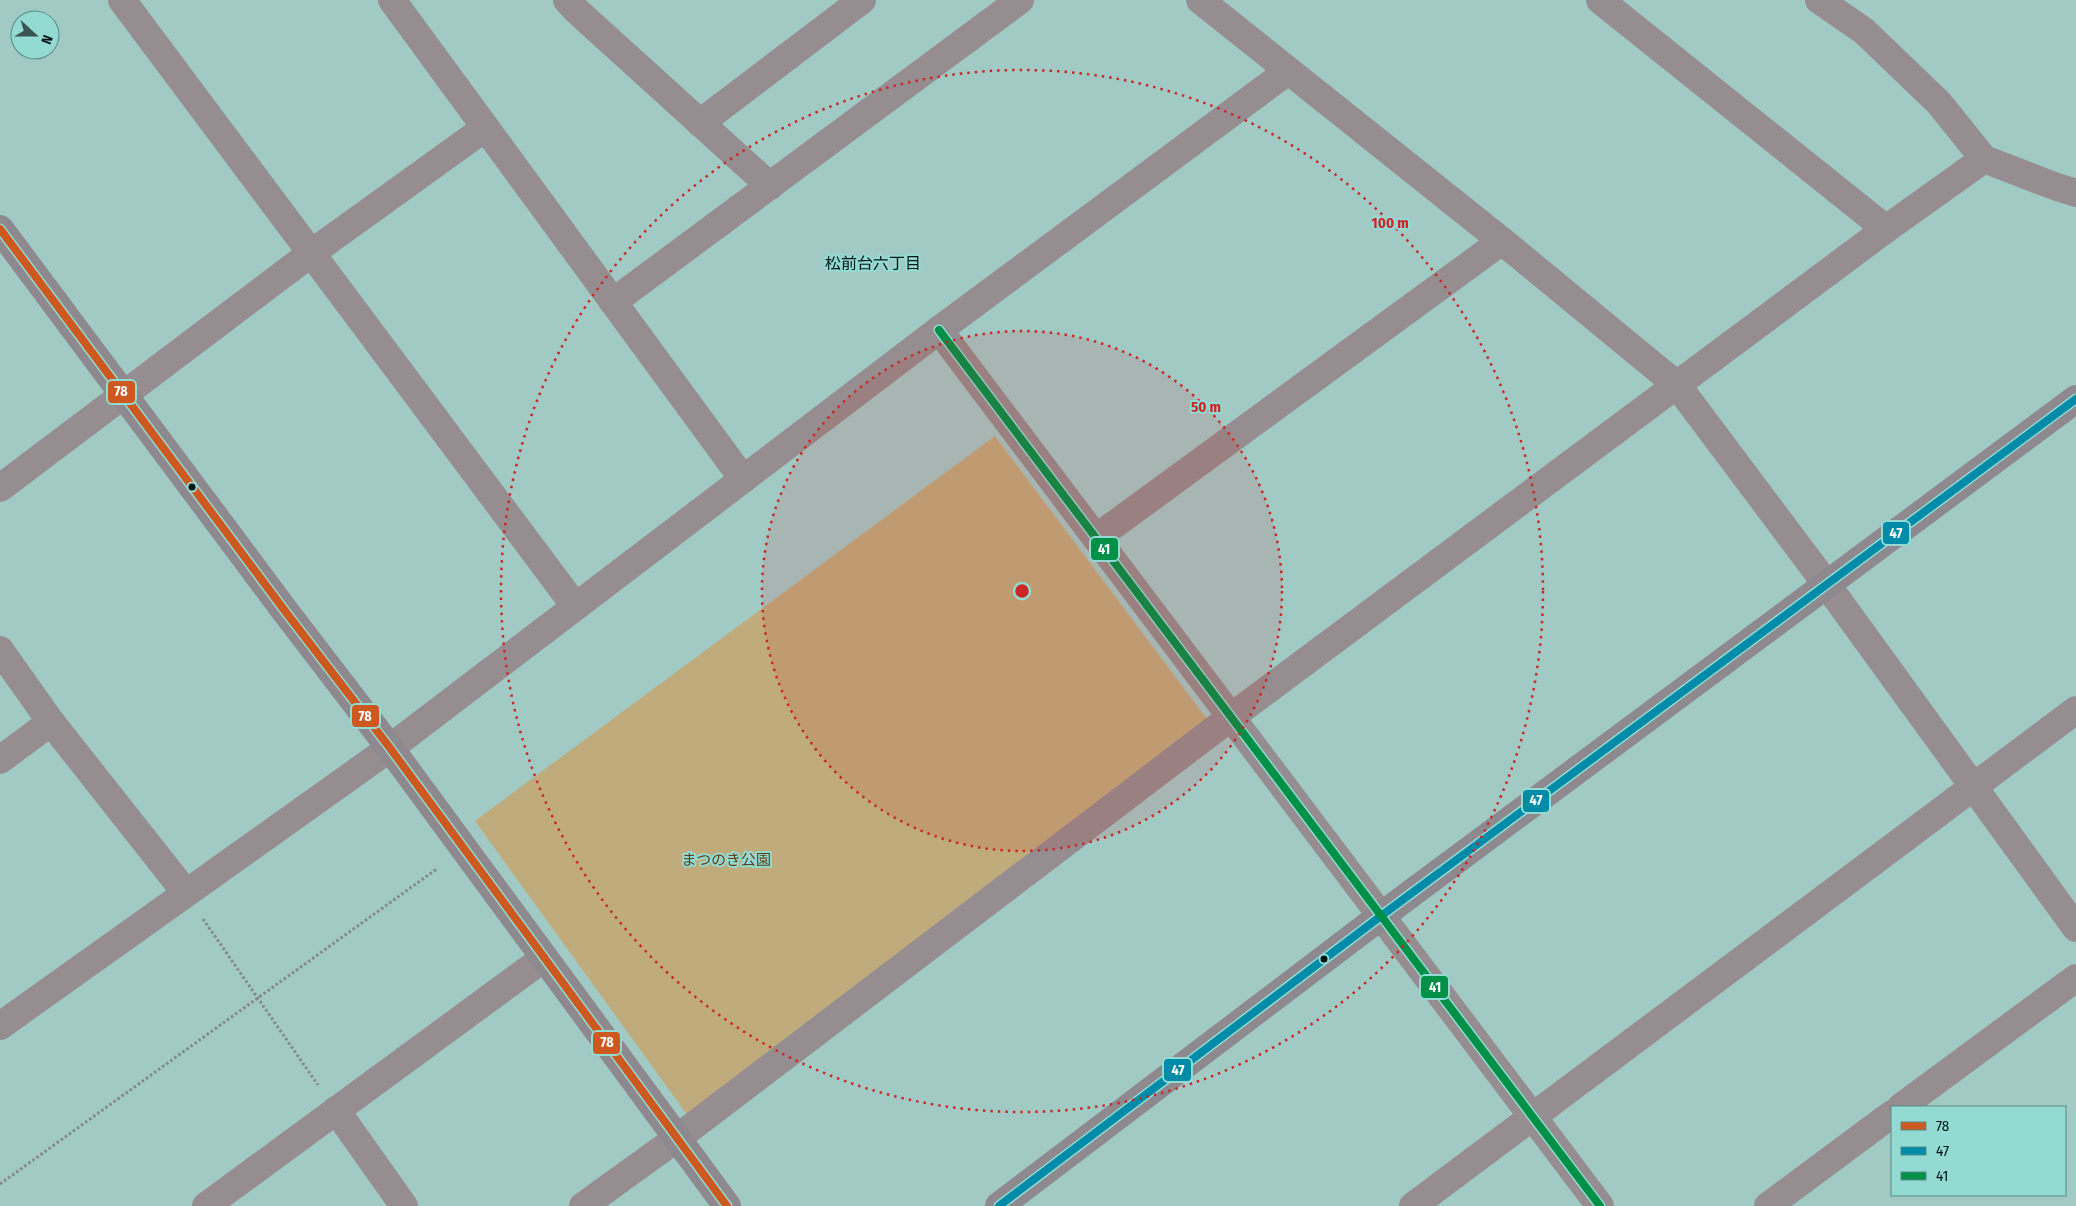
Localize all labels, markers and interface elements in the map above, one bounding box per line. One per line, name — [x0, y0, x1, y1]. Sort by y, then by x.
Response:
north arrow — [10, 10, 60, 60]
text: N — [37, 33, 56, 46]
text: 100 m — [1371, 214, 1409, 232]
district label: 松前台六丁目 — [825, 254, 921, 273]
line badge: 78 — [107, 380, 136, 404]
text: 78 — [114, 383, 128, 400]
text: 50 m — [1191, 398, 1221, 416]
unlabelled marker — [187, 482, 197, 492]
line badge: 47 — [1882, 521, 1910, 545]
text: 47 — [1890, 525, 1902, 542]
line badge: 41 — [1090, 537, 1119, 561]
text: 41 — [1098, 541, 1110, 558]
centre of rings — [1013, 582, 1031, 600]
line badge: 78 — [351, 704, 380, 728]
text: 78 — [358, 708, 372, 725]
line badge: 47 — [1522, 789, 1550, 813]
text: 47 — [1530, 792, 1542, 809]
park label: まつのき公園 — [681, 851, 771, 869]
unlabelled marker — [1319, 954, 1329, 964]
line badge: 41 — [1420, 975, 1449, 999]
text: 41 — [1429, 979, 1441, 996]
line badge: 78 — [592, 1031, 621, 1055]
text: 78 — [600, 1034, 614, 1051]
line badge: 47 — [1163, 1058, 1192, 1082]
text: 47 — [1172, 1062, 1184, 1079]
legend — [1891, 1106, 2066, 1196]
text: 78 — [1936, 1117, 1949, 1135]
text: 47 — [1936, 1142, 1949, 1160]
text: 41 — [1936, 1167, 1948, 1185]

